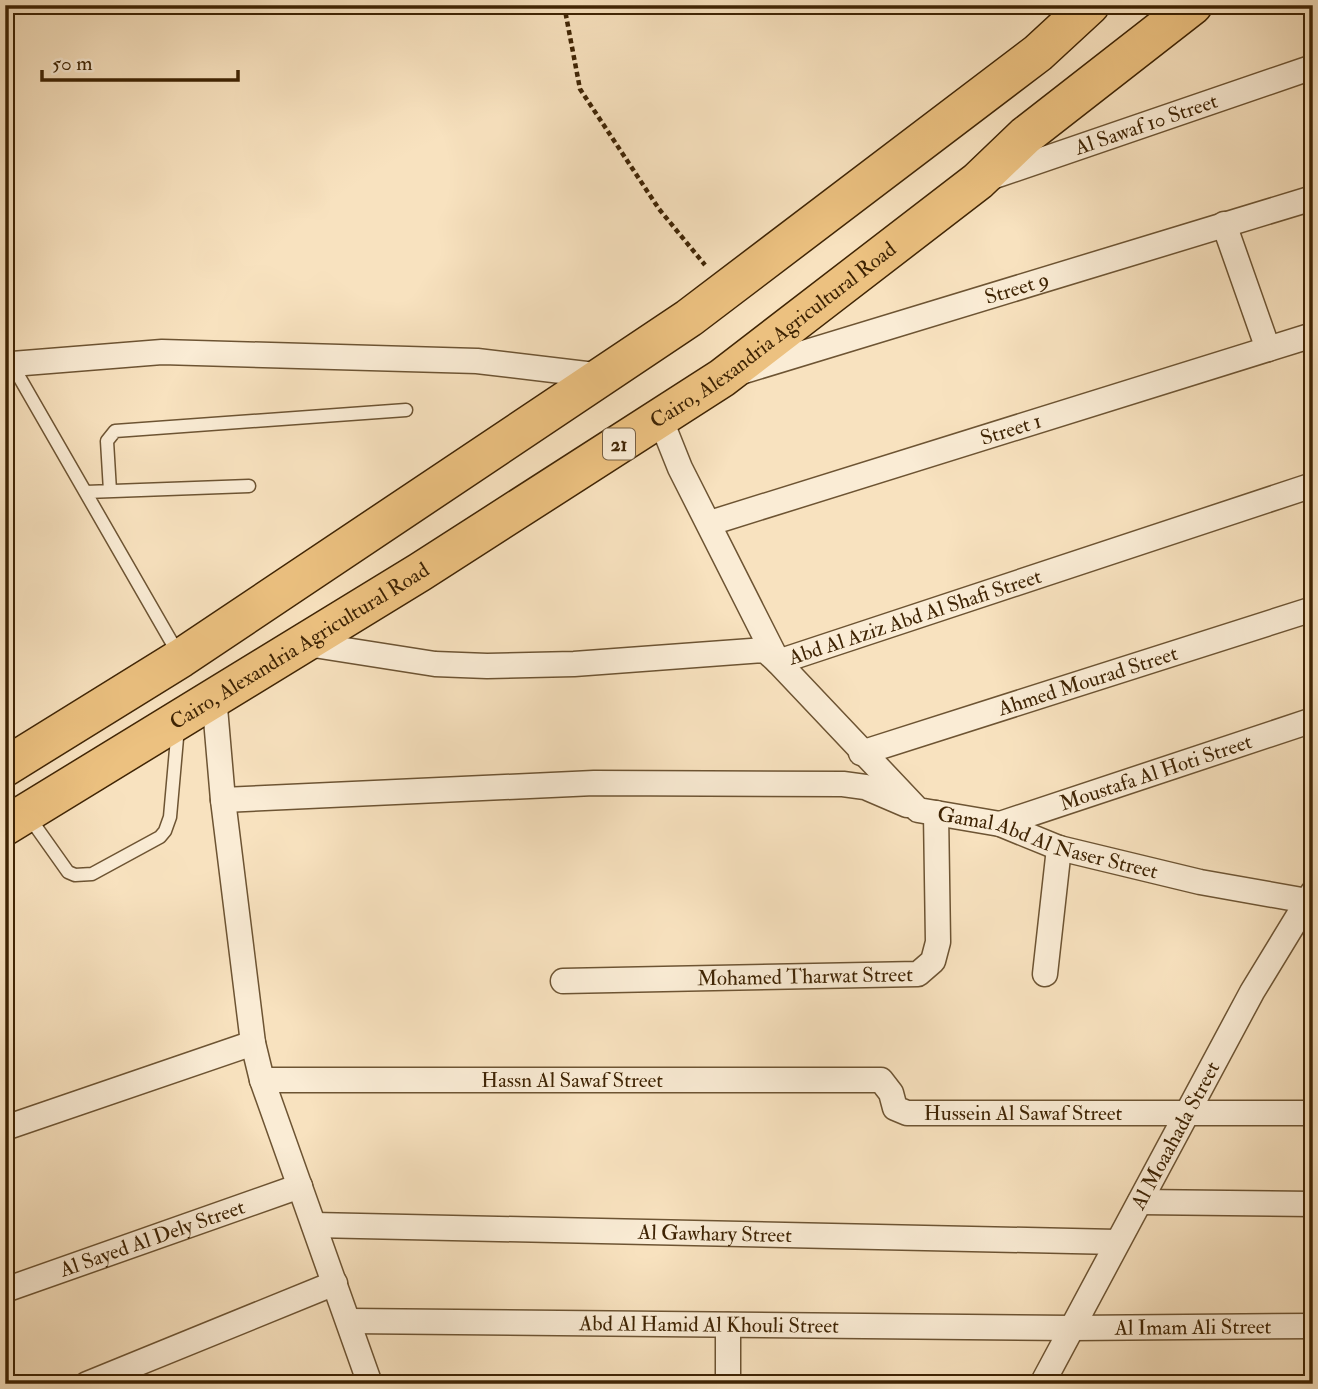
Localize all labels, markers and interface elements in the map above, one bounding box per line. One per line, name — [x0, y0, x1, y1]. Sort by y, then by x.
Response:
scale bar — [42, 38, 238, 82]
text: 50 m — [52, 50, 93, 77]
street label: Al Sawaf 10 Street — [1070, 88, 1221, 162]
street label: Cairo, Alexandria Agricultural Road — [645, 235, 902, 435]
street label: Street 9 — [981, 266, 1052, 311]
street label: Street 1 — [977, 408, 1045, 452]
road number: 21 — [603, 428, 635, 460]
street label: Cairo, Alexandria Agricultural Road — [165, 556, 435, 736]
street label: Abd Al Aziz Abd Al Shafi Street — [784, 563, 1045, 672]
street label: Ahmed Mourad Street — [994, 640, 1181, 723]
street label: Moustafa Al Hoti Street — [1056, 728, 1256, 817]
street label: Gamal Abd Al Naser Street — [935, 801, 1161, 885]
street label: Mohamed Tharwat Street — [697, 961, 913, 992]
street label: Al Moaahada Street — [1124, 1057, 1226, 1215]
street label: Hassn Al Sawaf Street — [481, 1067, 663, 1094]
street label: Hussein Al Sawaf Street — [924, 1100, 1123, 1127]
street label: Al Sayed Al Dely Street — [55, 1193, 249, 1284]
street label: Al Gawhary Street — [637, 1219, 792, 1249]
street label: Abd Al Hamid Al Khouli Street — [578, 1310, 839, 1340]
street label: Al Imam Ali Street — [1114, 1313, 1272, 1342]

